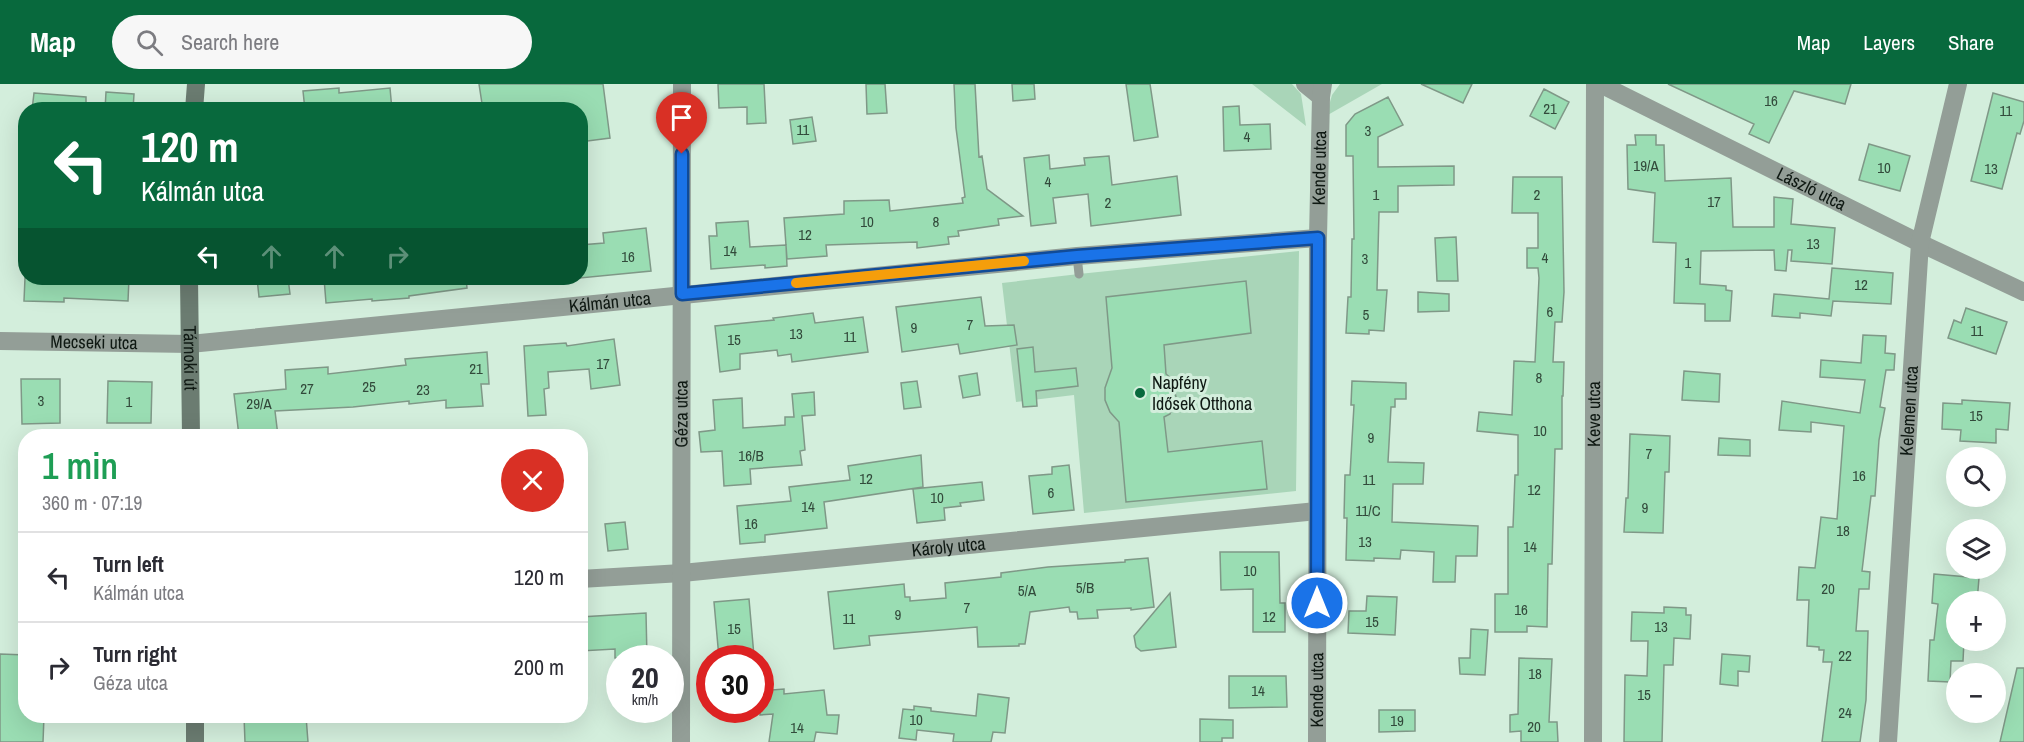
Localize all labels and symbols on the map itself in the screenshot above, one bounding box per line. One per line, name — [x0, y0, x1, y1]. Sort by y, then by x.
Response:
house number: 16 — [1764, 90, 1778, 111]
pin — [656, 92, 707, 154]
house number: 21 — [1543, 98, 1557, 119]
house number: 11 — [2000, 100, 2013, 121]
house number: 11 — [797, 119, 810, 140]
house number: 3 — [1365, 120, 1372, 141]
house number: 4 — [1244, 126, 1251, 147]
street label: Kende utca — [1306, 130, 1332, 206]
house number: 19/A — [1633, 155, 1659, 176]
house number: 10 — [1877, 157, 1891, 178]
house number: 13 — [1984, 158, 1998, 179]
street label: László utca — [1773, 161, 1851, 216]
house number: 4 — [1045, 171, 1052, 192]
house number: 1 — [1373, 184, 1380, 205]
house number: 2 — [1534, 184, 1541, 205]
house number: 17 — [1707, 191, 1721, 212]
house number: 2 — [1105, 192, 1112, 213]
house number: 10 — [860, 211, 874, 232]
house number: 8 — [933, 211, 940, 232]
house number: 12 — [798, 224, 812, 245]
house number: 13 — [1806, 233, 1820, 254]
house number: 14 — [723, 240, 737, 261]
house number: 16 — [621, 246, 635, 267]
house number: 4 — [1542, 247, 1549, 268]
house number: 3 — [1362, 248, 1369, 269]
house number: 1 — [1685, 252, 1692, 273]
house number: 12 — [1854, 274, 1868, 295]
street label: Kálmán utca — [568, 285, 652, 318]
house number: 6 — [1547, 301, 1554, 322]
house number: 5 — [1363, 304, 1370, 325]
house number: 7 — [967, 314, 974, 335]
house number: 9 — [911, 317, 918, 338]
house number: 11 — [1971, 320, 1984, 341]
house number: 13 — [789, 323, 803, 344]
street label: Tárnoki út — [178, 325, 203, 391]
house number: 11 — [844, 326, 857, 347]
street label: Mecseki utca — [50, 329, 138, 355]
house number: 15 — [727, 329, 741, 350]
house number: 17 — [596, 353, 610, 374]
house number: 21 — [469, 358, 483, 379]
street label: Kelemen utca — [1893, 365, 1924, 457]
house number: 8 — [1536, 367, 1543, 388]
place label: Napfény Idősek Otthona — [1152, 370, 1252, 416]
house number: 25 — [362, 376, 376, 397]
house number: 27 — [300, 378, 314, 399]
house number: 23 — [416, 379, 430, 400]
street label: Géza utca — [668, 380, 694, 448]
street label: Keve utca — [1581, 381, 1606, 447]
marker: Napfény Idősek Otthona — [1133, 386, 1147, 400]
house number: 3 — [38, 390, 45, 411]
house number: 1 — [126, 391, 133, 412]
house number: 29/A — [246, 393, 272, 414]
house number: 15 — [1969, 405, 1983, 426]
house number: 10 — [1533, 420, 1547, 441]
house number: 9 — [1368, 427, 1375, 448]
house number: 7 — [1646, 443, 1653, 464]
house number: 16/B — [738, 445, 764, 466]
house number: 16 — [1852, 465, 1866, 486]
house number: 12 — [859, 468, 873, 489]
house number: 11 — [1363, 469, 1376, 490]
house number: 12 — [1527, 479, 1541, 500]
house number: 6 — [1048, 482, 1055, 503]
house number: 10 — [930, 487, 944, 508]
house number: 14 — [801, 496, 815, 517]
house number: 9 — [1642, 497, 1649, 518]
house number: 11/C — [1355, 500, 1381, 521]
house number: 16 — [744, 513, 758, 534]
house number: 18 — [1836, 520, 1850, 541]
street label: Károly utca — [910, 530, 987, 563]
house number: 13 — [1358, 531, 1372, 552]
house number: 14 — [1523, 536, 1537, 557]
house number: 10 — [1243, 560, 1257, 581]
position arrow — [1285, 571, 1349, 635]
house number: 5/B — [1076, 577, 1094, 598]
house number: 20 — [1821, 578, 1835, 599]
house number: 5/A — [1018, 580, 1037, 601]
house number: 7 — [964, 597, 971, 618]
house number: 16 — [1514, 599, 1528, 620]
house number: 9 — [895, 604, 902, 625]
house number: 12 — [1262, 606, 1276, 627]
house number: 11 — [843, 608, 856, 629]
house number: 15 — [1365, 611, 1379, 632]
house number: 13 — [1654, 616, 1668, 637]
house number: 15 — [727, 618, 741, 639]
speed limit sign: 30 — [696, 645, 774, 723]
house number: 22 — [1838, 645, 1852, 666]
street label: Kende utca — [1304, 653, 1329, 727]
house number: 18 — [1528, 663, 1542, 684]
house number: 14 — [1251, 680, 1265, 701]
house number: 15 — [1637, 684, 1651, 705]
house number: 24 — [1838, 702, 1852, 723]
house number: 10 — [909, 709, 923, 730]
house number: 19 — [1390, 710, 1404, 731]
house number: 20 — [1527, 716, 1541, 737]
house number: 14 — [790, 717, 804, 738]

